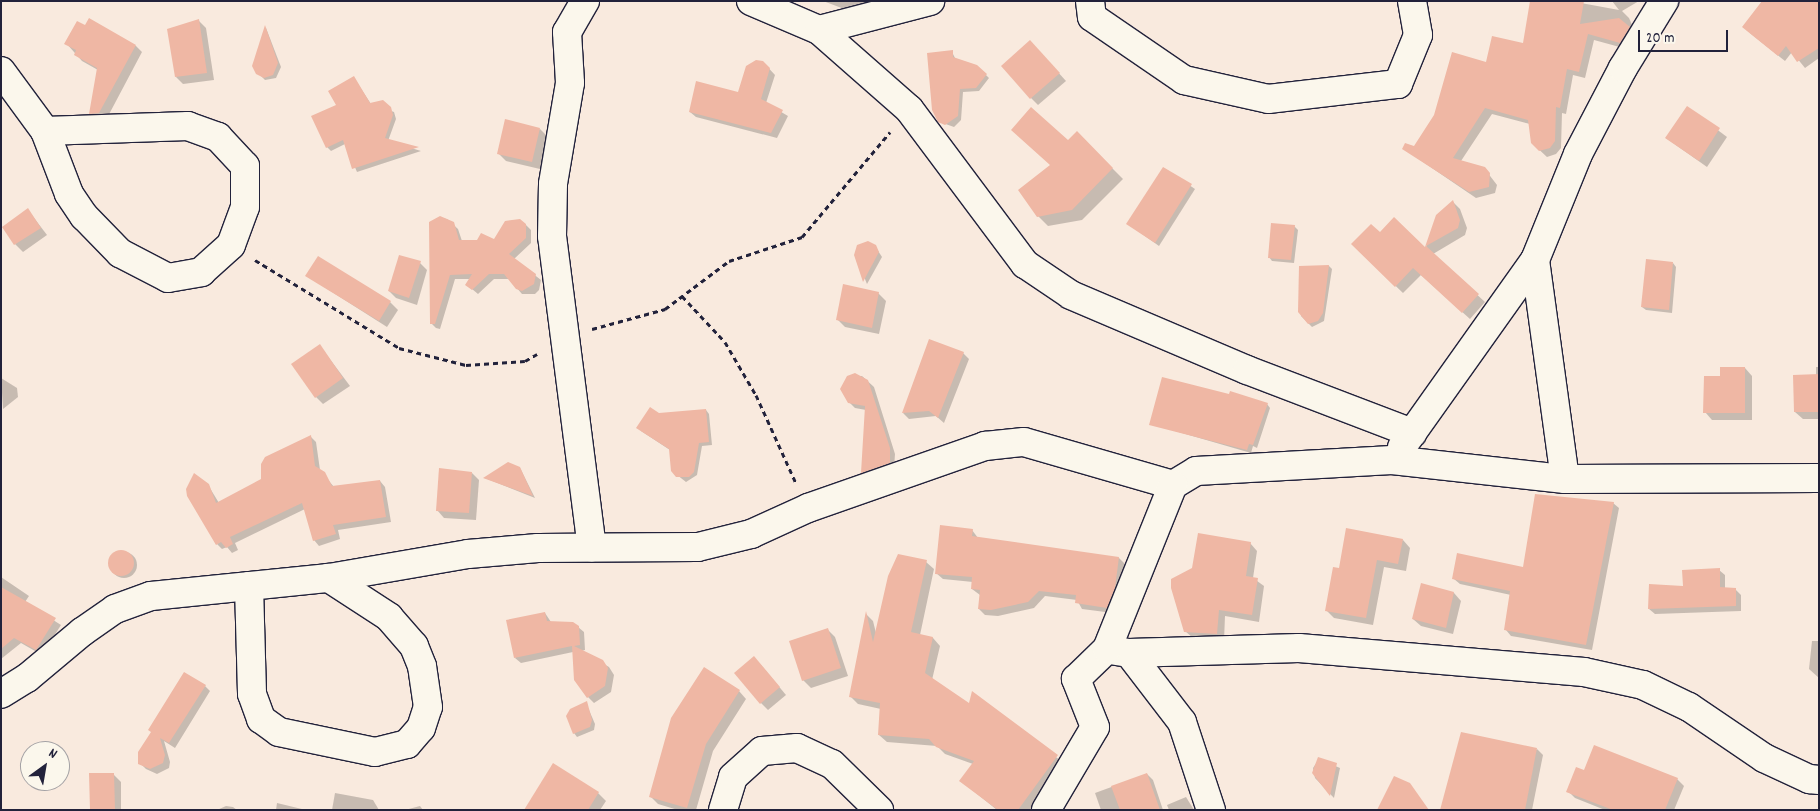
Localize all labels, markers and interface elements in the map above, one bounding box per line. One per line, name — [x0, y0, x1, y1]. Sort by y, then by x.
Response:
scale bar — [1640, 20, 1730, 52]
text: 20 m — [1646, 28, 1674, 50]
north arrow — [20, 741, 70, 791]
text: N — [44, 744, 61, 764]

